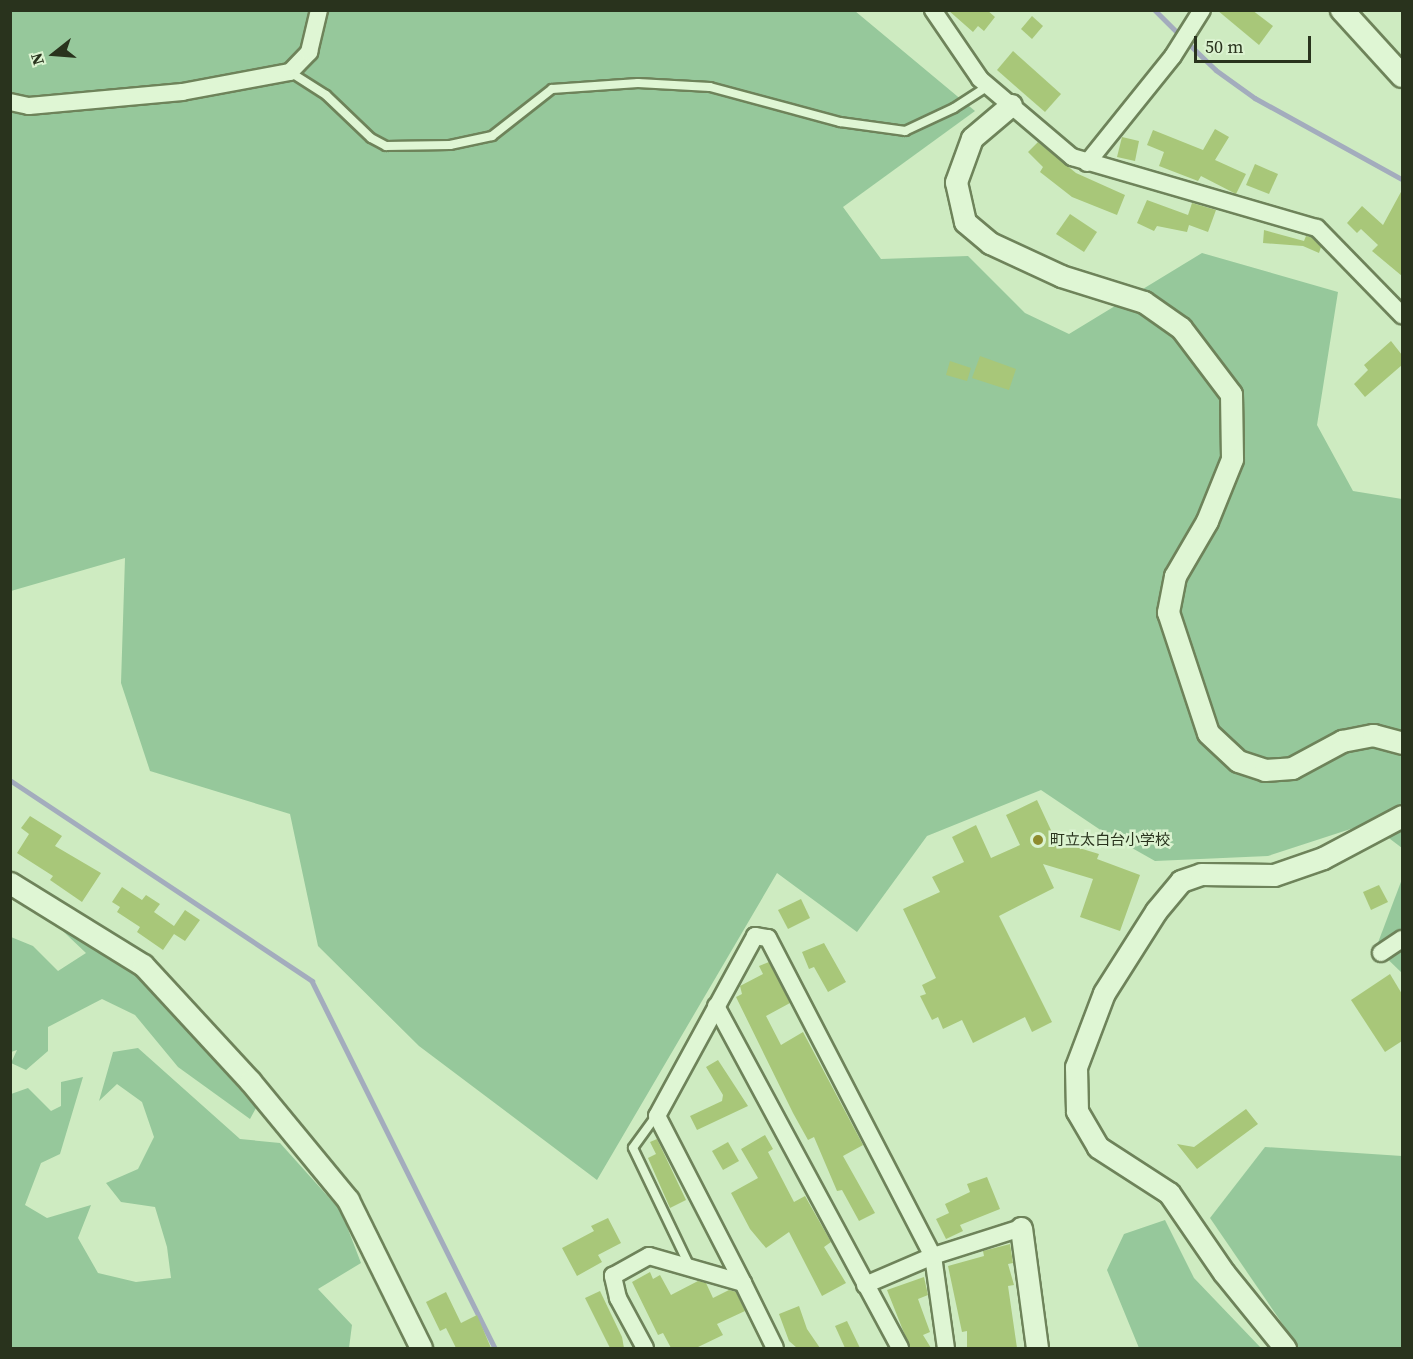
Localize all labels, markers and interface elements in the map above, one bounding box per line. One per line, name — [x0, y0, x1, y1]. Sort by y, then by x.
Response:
north arrow — [24, 24, 84, 84]
scale bar — [1197, 24, 1314, 62]
text: 50 m — [1205, 34, 1243, 59]
text: N — [25, 50, 49, 68]
place label: 町立太白台小学校 — [1050, 831, 1170, 849]
marker: 町立太白台小学校 — [1031, 833, 1045, 847]

